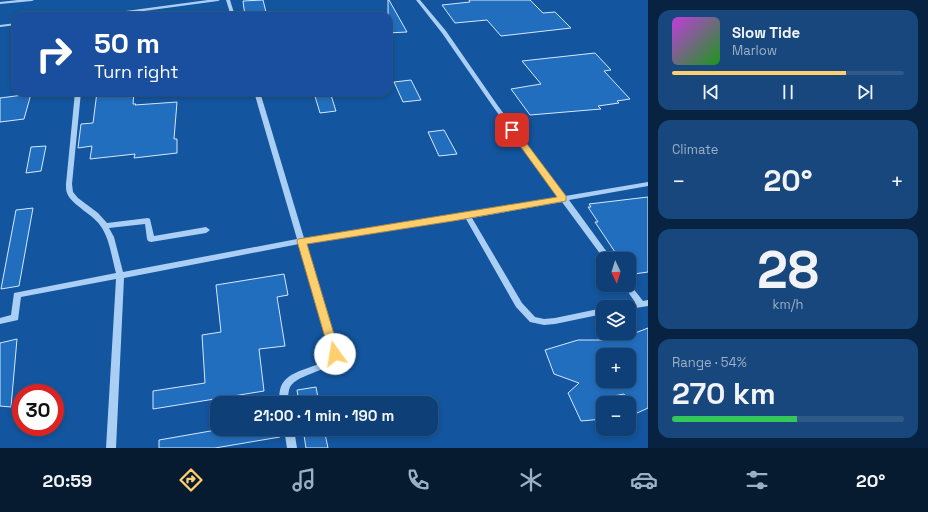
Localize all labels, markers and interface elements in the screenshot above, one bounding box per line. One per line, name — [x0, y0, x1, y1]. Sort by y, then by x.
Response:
text: Slow Tide — [732, 23, 800, 42]
text: 50 m — [94, 25, 160, 61]
icon: right — [28, 28, 80, 80]
text: Marlow — [732, 42, 777, 59]
text: Turn right — [94, 60, 178, 83]
icon: previous — [700, 81, 722, 103]
icon: pause — [777, 81, 799, 103]
icon: next — [854, 81, 876, 103]
pin — [495, 113, 529, 147]
icon: arrive — [501, 119, 523, 141]
text: Climate — [672, 141, 718, 158]
text: 20° — [763, 161, 813, 200]
text: − — [672, 167, 686, 195]
text: + — [890, 167, 904, 195]
text: 28 — [757, 237, 819, 303]
north arrow — [596, 252, 636, 292]
map controls — [596, 252, 636, 436]
text: km/h — [773, 296, 803, 313]
button: layers — [596, 300, 636, 340]
position arrow — [314, 333, 356, 375]
button: + — [596, 348, 636, 388]
text: Range · 54% — [672, 354, 747, 371]
text: 270 km — [672, 374, 776, 413]
speed limit sign: 30 — [12, 384, 64, 436]
button: − — [596, 396, 636, 436]
text: 21:00 · 1 min · 190 m — [254, 406, 394, 425]
icon: directions — [177, 466, 205, 494]
icon: music — [290, 466, 318, 494]
icon: phone — [404, 466, 432, 494]
icon: climate — [517, 466, 545, 494]
icon: car — [630, 466, 658, 494]
icon: filters — [743, 466, 771, 494]
text: 20:59 — [43, 469, 92, 492]
text: 20° — [856, 469, 885, 492]

